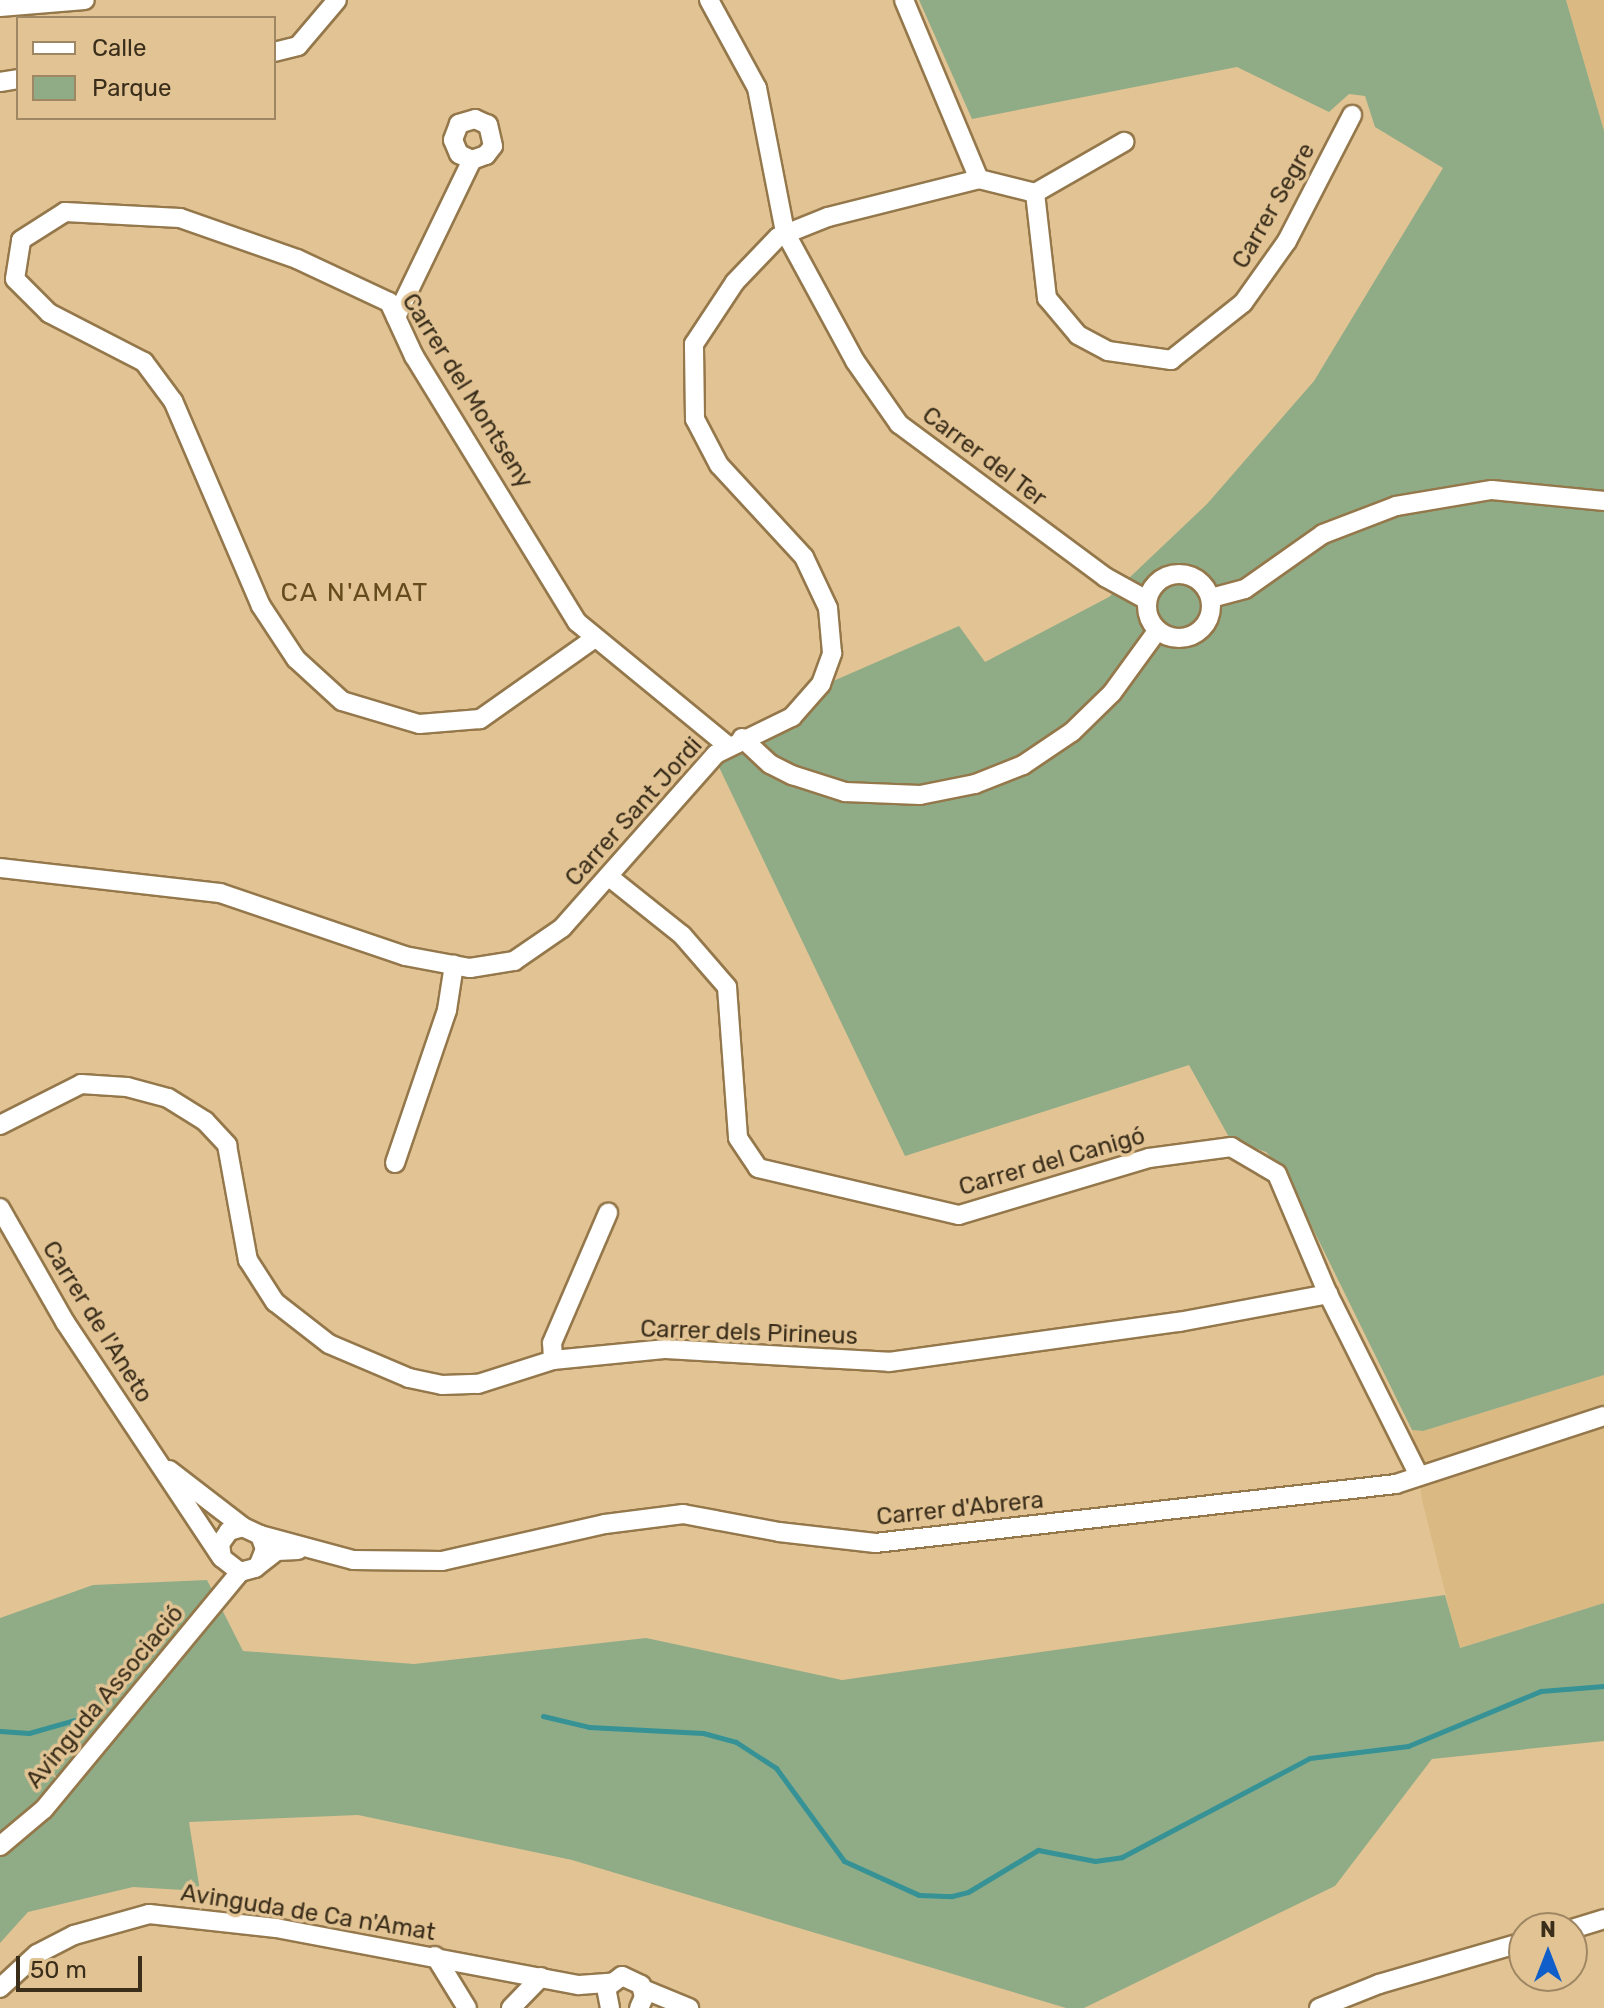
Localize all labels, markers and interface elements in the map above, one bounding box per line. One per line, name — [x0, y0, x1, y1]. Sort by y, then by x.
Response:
legend — [16, 16, 276, 120]
text: Calle — [92, 34, 146, 62]
text: Parque — [92, 74, 171, 102]
street label: Carrer Segre — [1226, 138, 1322, 274]
street label: Carrer del Montseny — [395, 288, 539, 494]
street label: Carrer del Ter — [916, 401, 1052, 513]
district label: CA N'AMAT — [280, 577, 430, 609]
street label: Carrer Sant Jordi — [559, 731, 709, 893]
street label: Carrer del Canigó — [955, 1122, 1149, 1202]
street label: Carrer de l'Aneto — [36, 1236, 158, 1408]
street label: Carrer dels Pirineus — [639, 1315, 859, 1351]
street label: Carrer d'Abrera — [875, 1486, 1045, 1532]
street label: Avinguda Associació — [20, 1599, 190, 1795]
street label: Avinguda de Ca n'Amat — [179, 1879, 437, 1947]
north arrow — [1508, 1912, 1588, 1992]
text: N — [1540, 1916, 1556, 1943]
scale bar — [20, 1940, 146, 1990]
text: 50 m — [30, 1956, 87, 1984]

